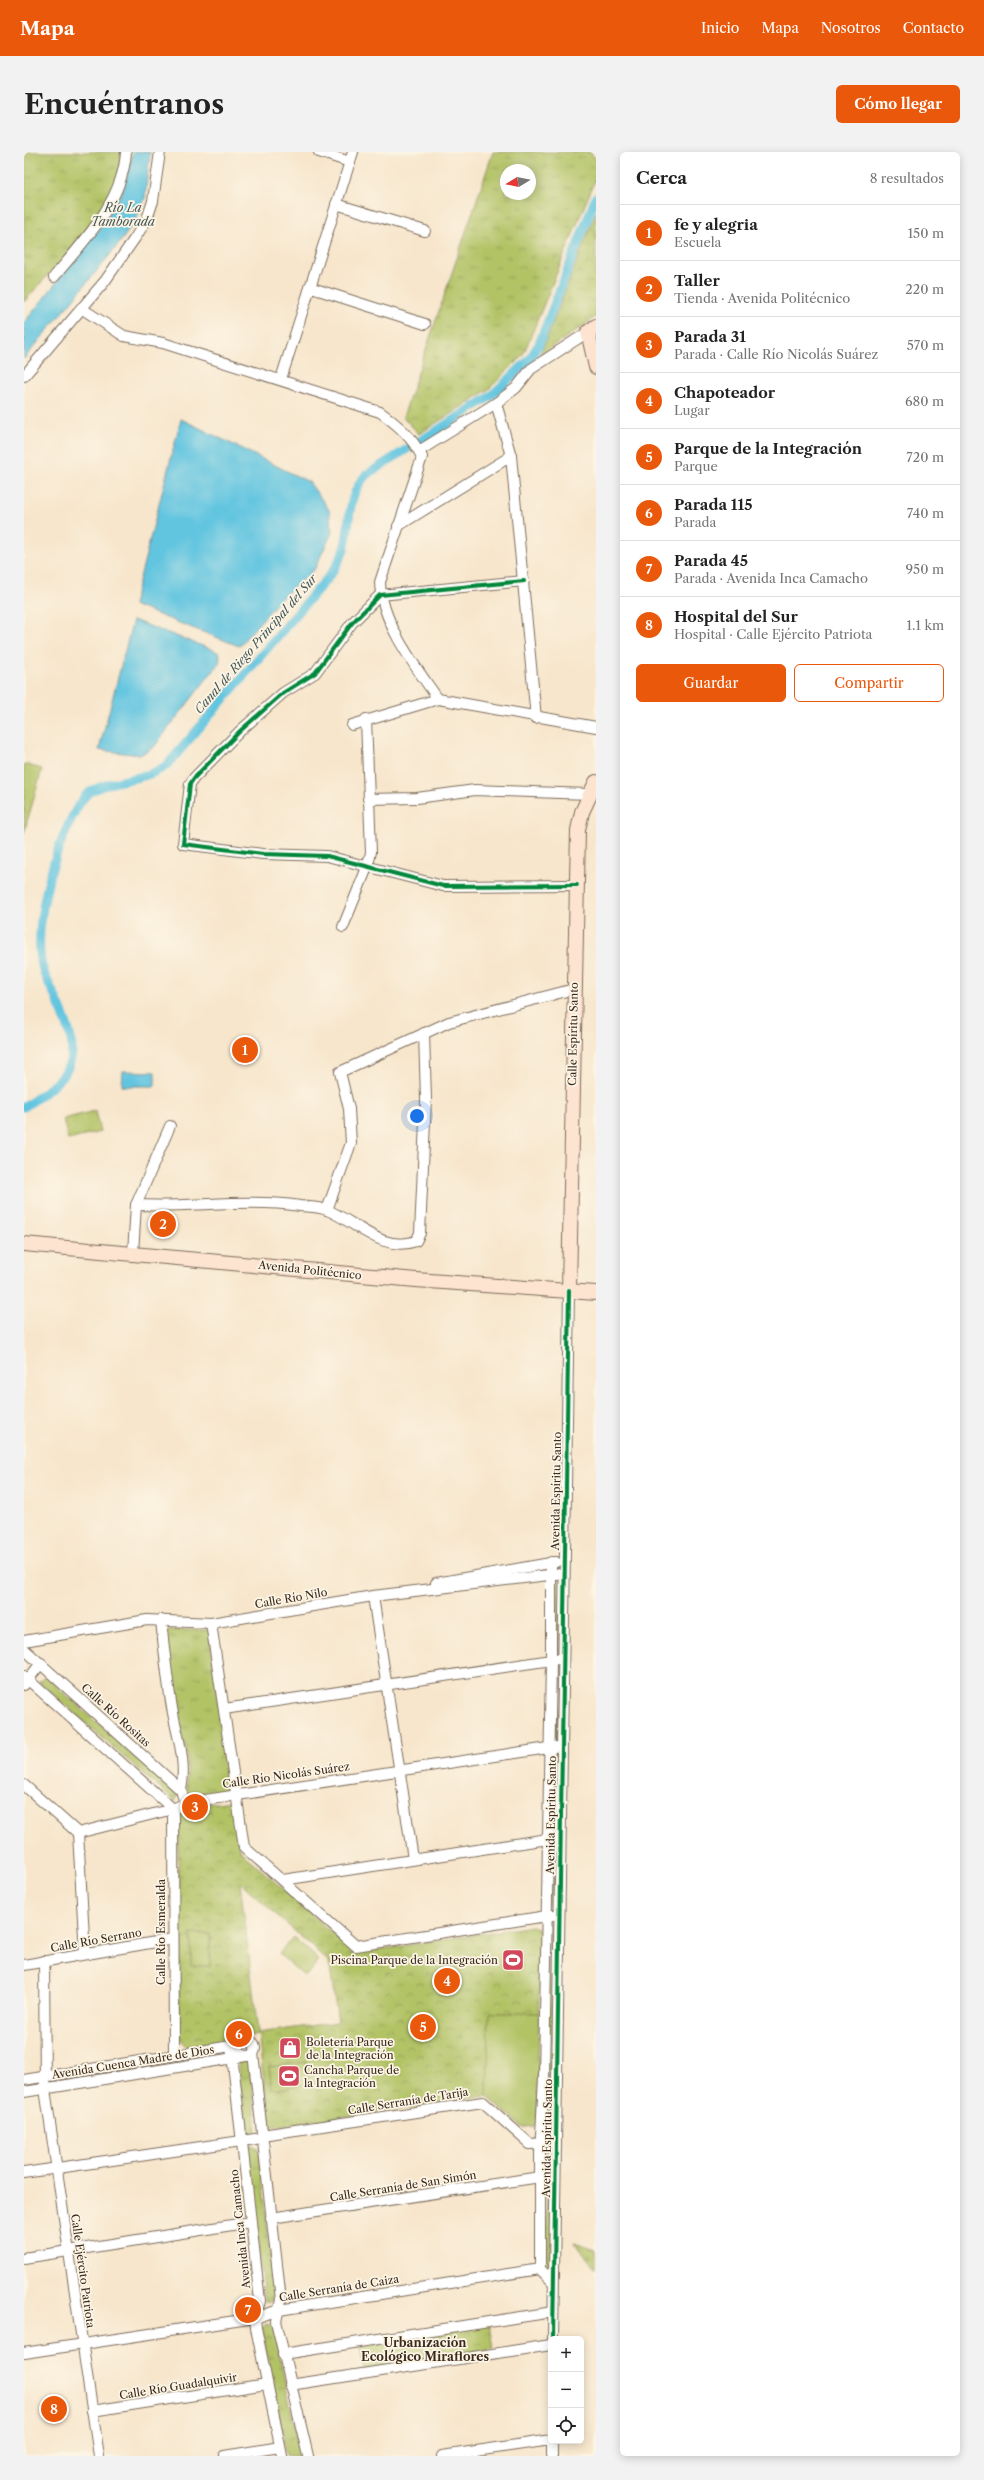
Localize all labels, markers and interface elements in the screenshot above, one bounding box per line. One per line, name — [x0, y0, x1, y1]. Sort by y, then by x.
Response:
text: Mapa — [20, 17, 75, 40]
text: Inicio — [701, 19, 739, 37]
text: Mapa — [761, 19, 799, 37]
text: Nosotros — [821, 19, 881, 37]
text: Contacto — [903, 19, 964, 37]
button: Cómo llegar — [836, 85, 960, 123]
text: Encuéntranos — [24, 87, 224, 121]
north arrow — [500, 164, 536, 200]
text: Cerca — [636, 168, 687, 188]
text: 8 resultados — [870, 170, 944, 186]
water label: Río La Tamborada — [91, 200, 155, 229]
text: fe y alegria — [674, 215, 758, 234]
text: 1 — [646, 225, 652, 241]
text: 150 m — [908, 225, 944, 241]
text: Escuela — [674, 234, 721, 250]
text: Taller — [674, 271, 720, 290]
text: 2 — [645, 281, 653, 297]
text: 220 m — [905, 281, 944, 297]
text: Tienda · Avenida Politécnico — [674, 290, 850, 306]
text: Parada 31 — [674, 327, 746, 346]
text: 3 — [645, 337, 653, 353]
text: 570 m — [907, 337, 944, 353]
text: Parada · Calle Río Nicolás Suárez — [674, 346, 878, 362]
text: Chapoteador — [674, 383, 775, 402]
text: 4 — [645, 393, 653, 409]
text: 680 m — [905, 393, 944, 409]
text: Lugar — [674, 402, 710, 418]
text: Parque de la Integración — [674, 439, 862, 458]
text: 5 — [645, 449, 653, 465]
text: 720 m — [906, 449, 944, 465]
text: Parque — [674, 458, 718, 474]
text: Parada 115 — [674, 495, 753, 514]
text: 6 — [645, 505, 653, 521]
text: 740 m — [907, 505, 944, 521]
text: Parada — [674, 514, 716, 530]
text: Parada 45 — [674, 551, 748, 570]
text: 7 — [646, 561, 652, 577]
text: 950 m — [906, 561, 944, 577]
water label: Canal de Riego Principal del Sur — [191, 570, 321, 716]
text: Parada · Avenida Inca Camacho — [674, 570, 868, 586]
text: Hospital del Sur — [674, 607, 798, 626]
text: 8 — [645, 617, 653, 633]
text: 1.1 km — [907, 617, 944, 633]
text: Hospital · Calle Ejército Patriota — [674, 626, 872, 642]
button: Guardar — [636, 664, 786, 702]
button: Compartir — [794, 664, 944, 702]
street label: Calle Espíritu Santo — [565, 982, 581, 1086]
pin: 1 — [232, 1035, 258, 1065]
your location — [407, 1106, 427, 1126]
pin: 2 — [150, 1209, 176, 1239]
street label: Avenida Politécnico — [257, 1258, 363, 1282]
street label: Avenida Espíritu Santo — [548, 1431, 564, 1551]
street label: Calle Río Nilo — [254, 1585, 329, 1611]
street label: Calle Río Rositas — [79, 1680, 154, 1750]
street label: Avenida Espíritu Santo — [543, 1755, 559, 1875]
street label: Calle Río Nicolás Suárez — [222, 1759, 351, 1791]
pin: 3 — [182, 1792, 208, 1822]
street label: Calle Río Esmeralda — [154, 1879, 168, 1985]
street label: Calle Río Serrano — [49, 1925, 143, 1955]
sports icon: Piscina Parque de la Integración — [500, 1947, 526, 1973]
place label: Piscina Parque de la Integración — [330, 1953, 498, 1967]
pin: 4 — [434, 1966, 460, 1996]
pin: 5 — [410, 2012, 436, 2042]
pin: 6 — [226, 2019, 252, 2049]
shop icon: Boletería Parque de la Integración — [277, 2035, 303, 2061]
place label: Boletería Parque de la Integración — [306, 2035, 394, 2062]
street label: Avenida Cuenca Madre de Dios — [50, 2042, 215, 2082]
sports icon: Cancha Parque de la Integración — [276, 2063, 302, 2089]
place label: Cancha Parque de la Integración — [304, 2063, 399, 2090]
street label: Avenida Espíritu Santo — [539, 2078, 555, 2198]
street label: Calle Serranía de Tarija — [347, 2085, 469, 2117]
street label: Calle Serranía de San Simón — [329, 2167, 477, 2205]
street label: Avenida Inca Camacho — [227, 2168, 253, 2290]
street label: Calle Ejército Patriota — [68, 2213, 98, 2329]
street label: Calle Serranía de Caiza — [278, 2272, 400, 2304]
pin: 7 — [235, 2295, 261, 2325]
district label: Urbanización Ecológico Miraflores — [361, 2335, 489, 2364]
map controls — [548, 2336, 584, 2444]
button: + — [548, 2336, 584, 2372]
street label: Calle Río Guadalquivir — [118, 2370, 238, 2402]
button: − — [548, 2372, 584, 2408]
pin: 8 — [41, 2394, 67, 2424]
button: locate — [548, 2408, 584, 2444]

